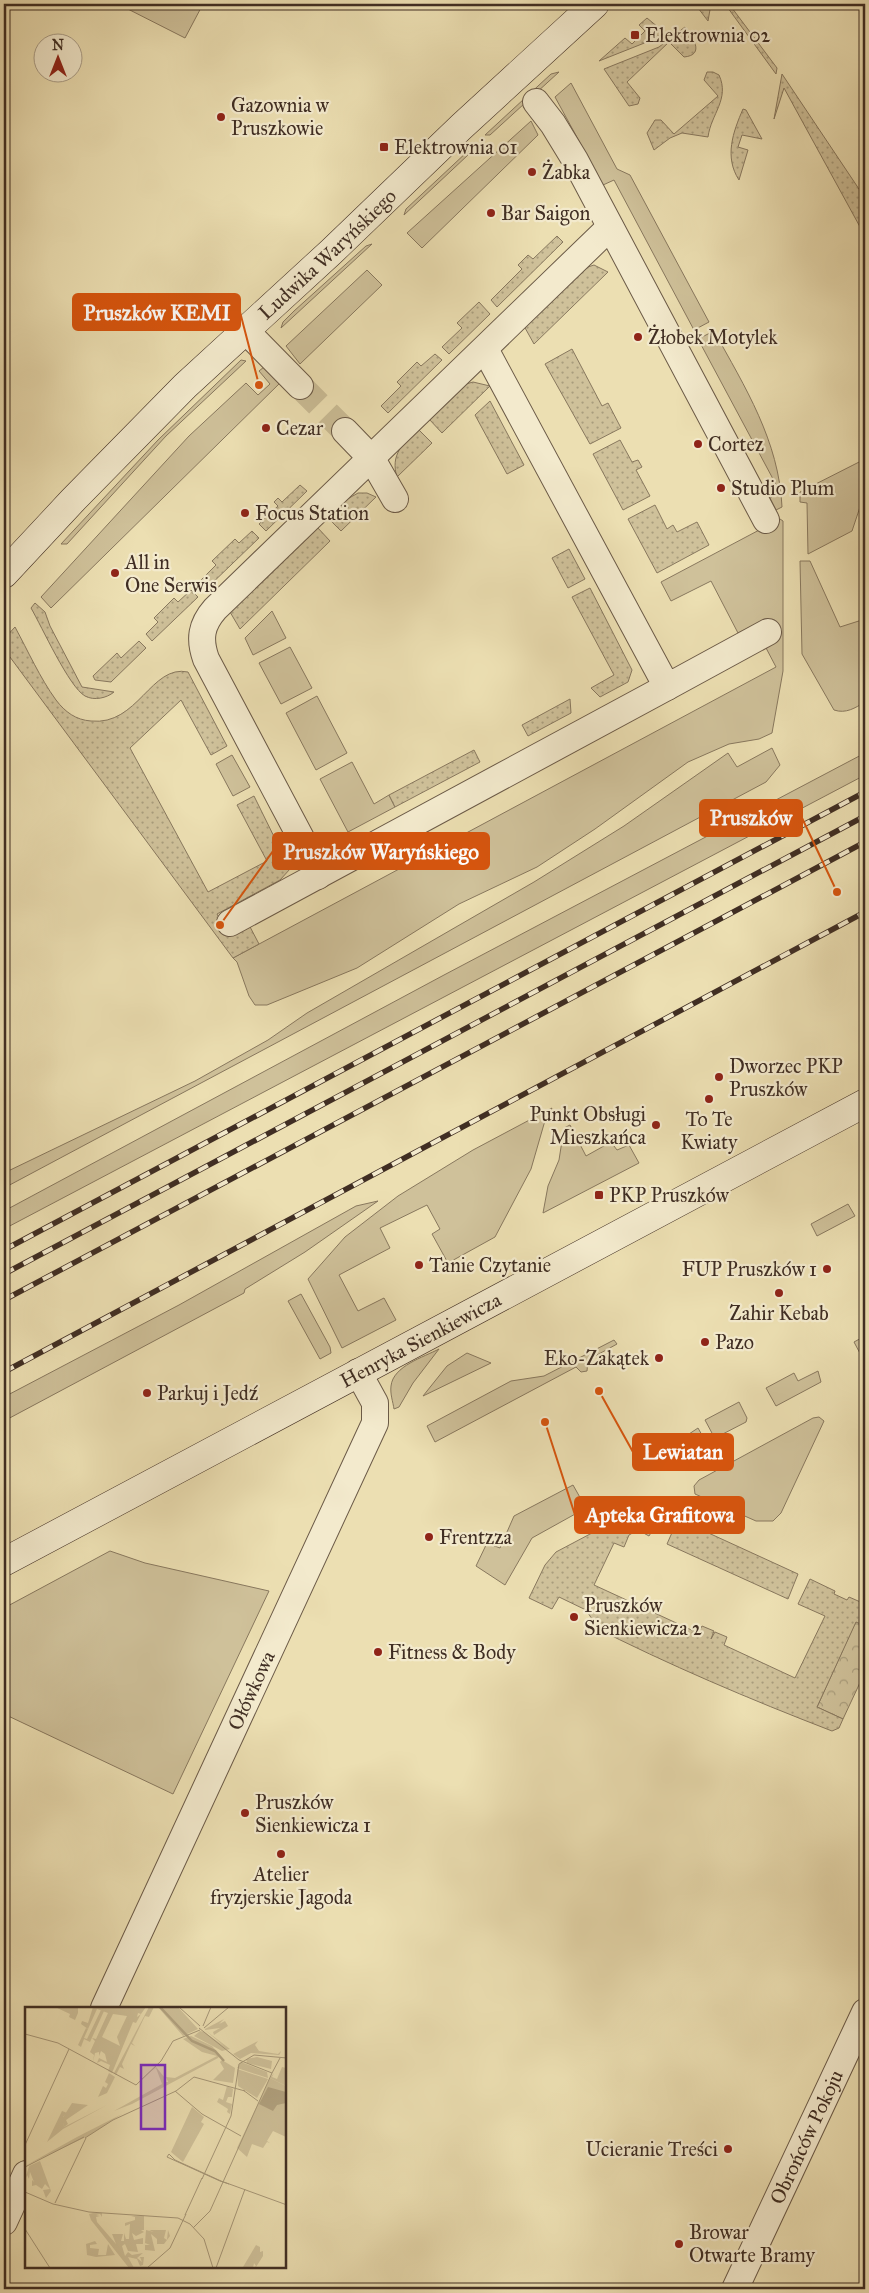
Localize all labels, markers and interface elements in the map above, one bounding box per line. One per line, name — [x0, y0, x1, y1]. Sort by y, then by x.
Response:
place label: Elektrownia 02 — [645, 23, 771, 47]
marker: Elektrownia 02 — [629, 29, 641, 41]
north arrow — [32, 32, 82, 82]
text: N — [52, 37, 64, 54]
place label: Gazownia w Pruszkowie — [231, 93, 330, 140]
marker: Gazownia w Pruszkowie — [215, 111, 227, 123]
place label: Elektrownia 01 — [394, 135, 517, 159]
marker: Elektrownia 01 — [378, 141, 390, 153]
place label: Żabka — [542, 159, 591, 184]
marker: Żabka — [526, 166, 538, 178]
street label: Ludwika Waryńskiego — [253, 184, 401, 325]
place label: Bar Saigon — [501, 201, 590, 226]
marker: Bar Saigon — [485, 207, 497, 219]
callout: Pruszków KEMI — [73, 294, 240, 330]
text: Pruszków KEMI — [83, 300, 231, 326]
place label: Żłobek Motylek — [648, 324, 778, 349]
marker: Żłobek Motylek — [632, 331, 644, 343]
place label: Cezar — [276, 416, 324, 440]
marker: Cezar — [260, 422, 272, 434]
place label: Cortez — [708, 432, 764, 456]
marker: Cortez — [692, 438, 704, 450]
place label: Studio Plum — [731, 476, 835, 500]
marker: Studio Plum — [715, 482, 727, 494]
place label: Focus Station — [255, 501, 369, 525]
marker: Focus Station — [239, 507, 251, 519]
place label: All in One Serwis — [124, 550, 217, 597]
marker: All in One Serwis — [109, 567, 121, 579]
callout: Pruszków — [700, 800, 802, 836]
text: Pruszków — [710, 805, 793, 831]
callout: Pruszków Waryńskiego — [273, 833, 489, 869]
text: Pruszków Waryńskiego — [283, 839, 479, 865]
place label: Dworzec PKP Pruszków — [729, 1054, 843, 1101]
marker: Dworzec PKP Pruszków — [713, 1071, 725, 1083]
marker: To Te Kwiaty — [703, 1093, 715, 1105]
place label: Punkt Obsługi Mieszkańca — [529, 1102, 647, 1149]
place label: To Te Kwiaty — [680, 1107, 738, 1154]
marker: Punkt Obsługi Mieszkańca — [650, 1119, 662, 1131]
place label: PKP Pruszków — [609, 1183, 730, 1207]
marker: PKP Pruszków — [593, 1189, 605, 1201]
place label: Tanie Czytanie — [429, 1253, 551, 1277]
place label: FUP Pruszków 1 — [682, 1257, 817, 1281]
marker: Tanie Czytanie — [413, 1259, 425, 1271]
marker: FUP Pruszków 1 — [821, 1263, 833, 1275]
street label: Henryka Sienkiewicza — [336, 1287, 506, 1393]
marker: Zahir Kebab — [773, 1287, 785, 1299]
place label: Zahir Kebab — [729, 1301, 829, 1325]
place label: Pazo — [715, 1330, 754, 1354]
marker: Pazo — [699, 1336, 711, 1348]
place label: Eko-Zakątek — [544, 1346, 650, 1370]
marker: Eko-Zakątek — [653, 1352, 665, 1364]
place label: Parkuj i Jedź — [157, 1381, 258, 1406]
marker: Parkuj i Jedź — [141, 1387, 153, 1399]
callout: Lewiatan — [633, 1434, 733, 1470]
text: Lewiatan — [643, 1439, 724, 1465]
callout: Apteka Grafitowa — [575, 1497, 744, 1533]
text: Apteka Grafitowa — [584, 1502, 736, 1528]
place label: Frentzza — [439, 1525, 513, 1549]
marker: Frentzza — [423, 1531, 435, 1543]
place label: Pruszków Sienkiewicza 2 — [584, 1593, 702, 1640]
marker: Pruszków Sienkiewicza 2 — [568, 1611, 580, 1623]
place label: Fitness & Body — [388, 1640, 516, 1664]
marker: Fitness & Body — [372, 1646, 384, 1658]
street label: Ołówkowa — [222, 1647, 280, 1734]
place label: Pruszków Sienkiewicza 1 — [255, 1790, 371, 1837]
marker: Pruszków Sienkiewicza 1 — [239, 1807, 251, 1819]
marker: Atelier fryzjerskie Jagoda — [275, 1848, 287, 1860]
place label: Atelier fryzjerskie Jagoda — [210, 1862, 353, 1910]
inset map — [25, 2007, 286, 2268]
street label: Obrońców Pokoju — [765, 2066, 848, 2208]
place label: Ucieranie Treści — [586, 2137, 718, 2161]
marker: Ucieranie Treści — [722, 2143, 734, 2155]
place label: Browar Otwarte Bramy — [689, 2220, 816, 2267]
marker: Browar Otwarte Bramy — [673, 2238, 685, 2250]

